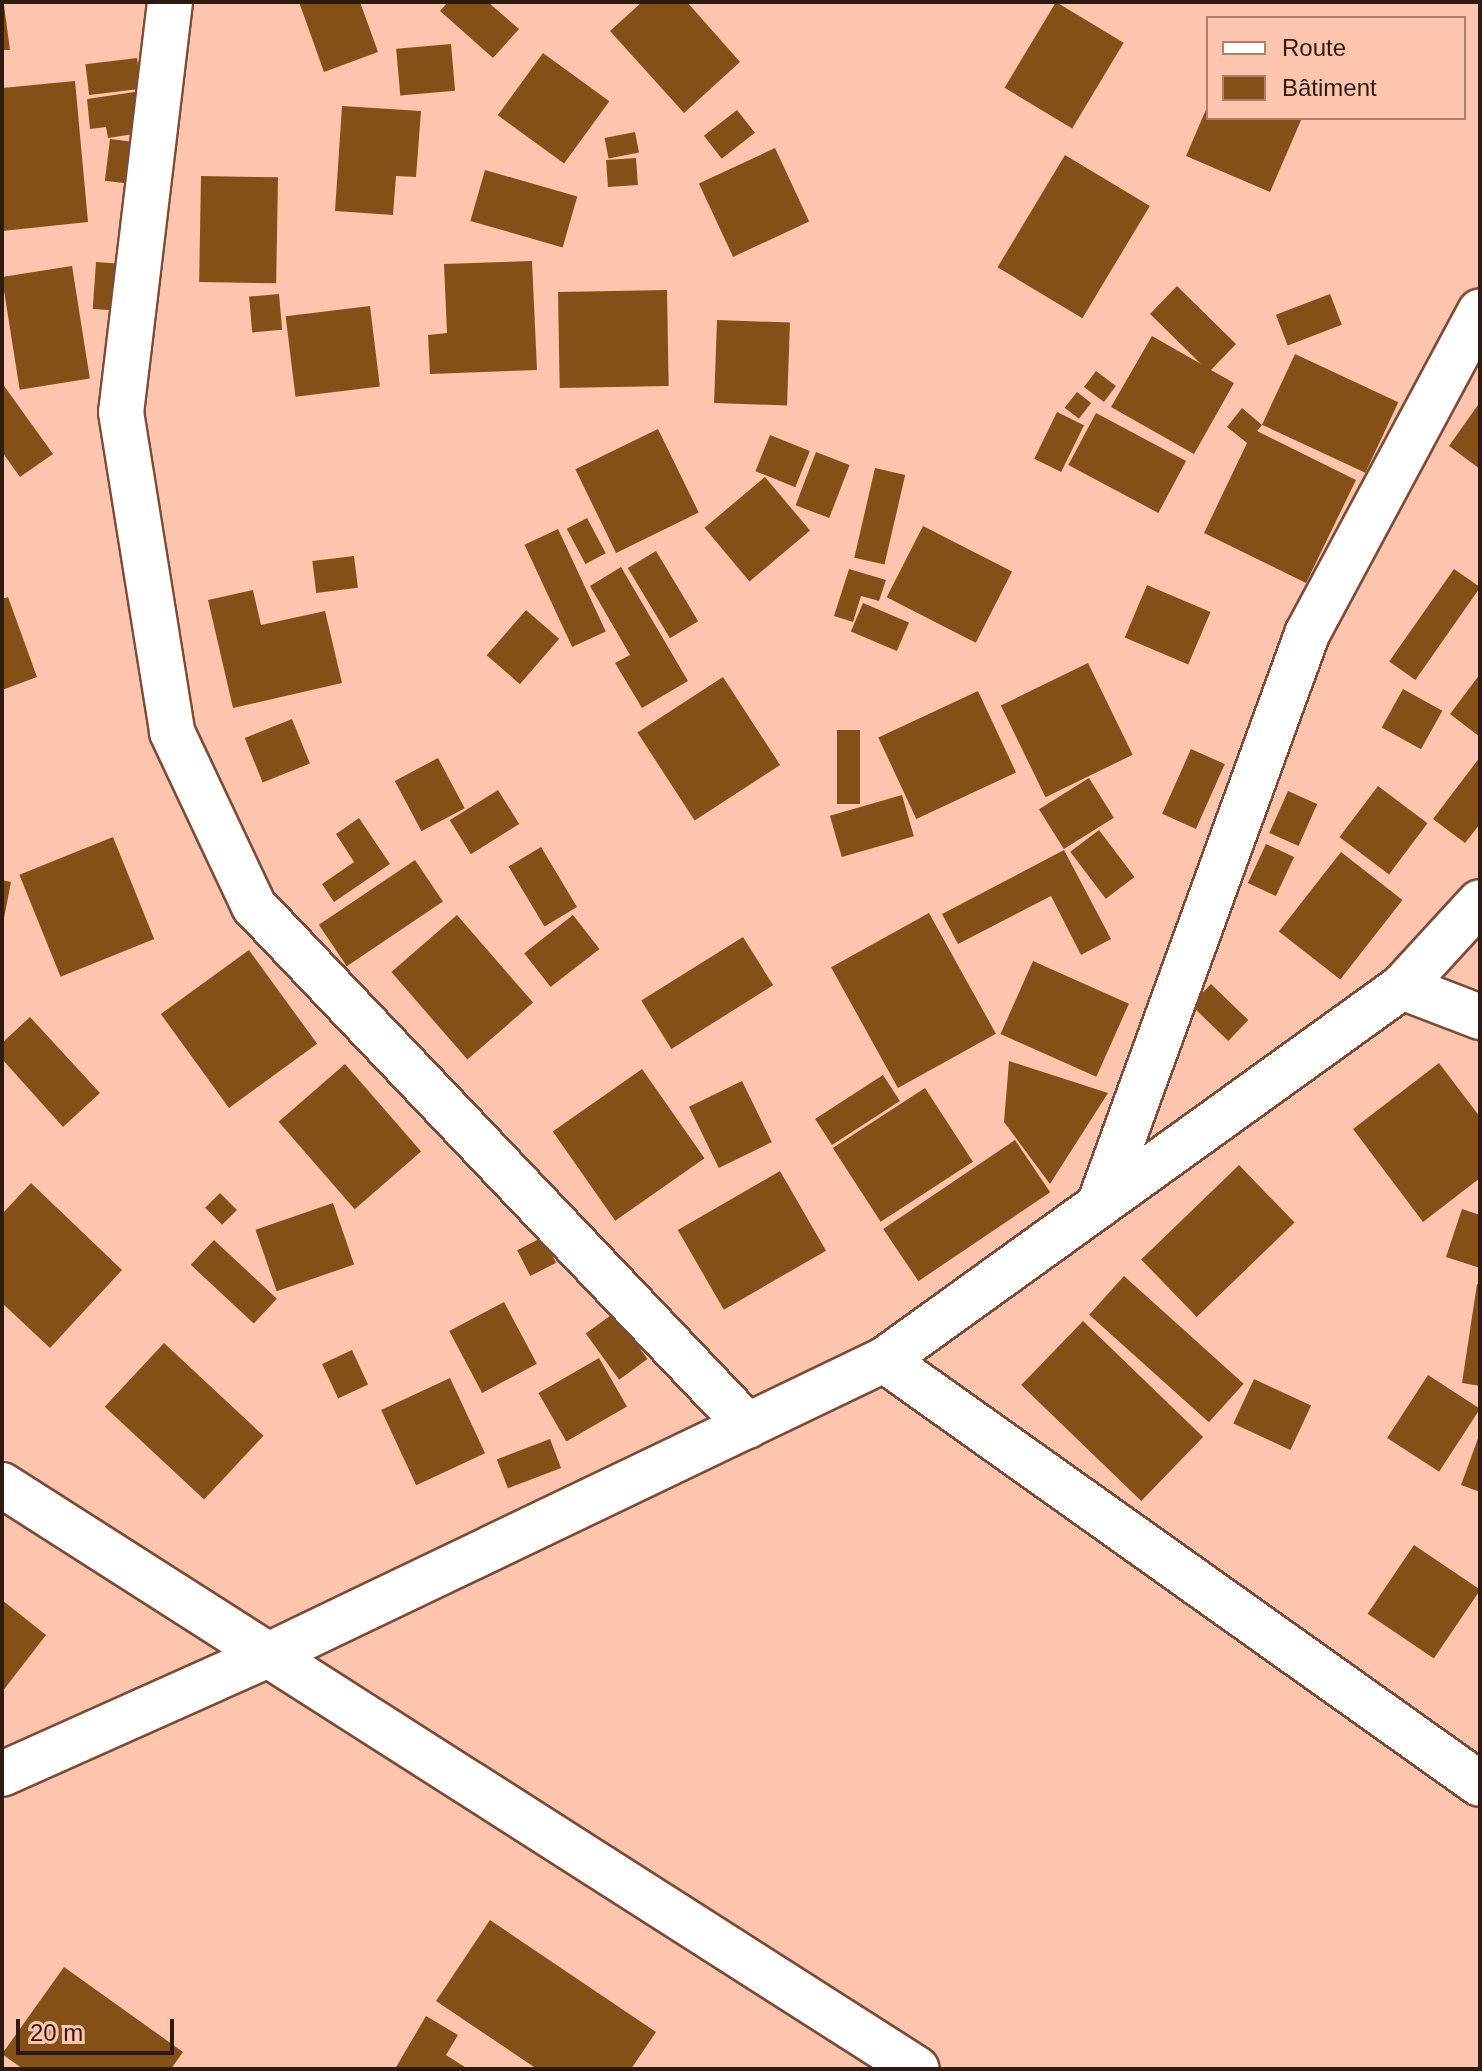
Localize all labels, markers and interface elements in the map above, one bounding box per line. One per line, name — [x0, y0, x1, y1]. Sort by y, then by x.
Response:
legend — [1206, 16, 1466, 120]
text: Route — [1282, 34, 1346, 61]
text: Bâtiment — [1282, 74, 1377, 101]
scale bar — [20, 2003, 178, 2053]
text: 20 m — [30, 2019, 83, 2046]

